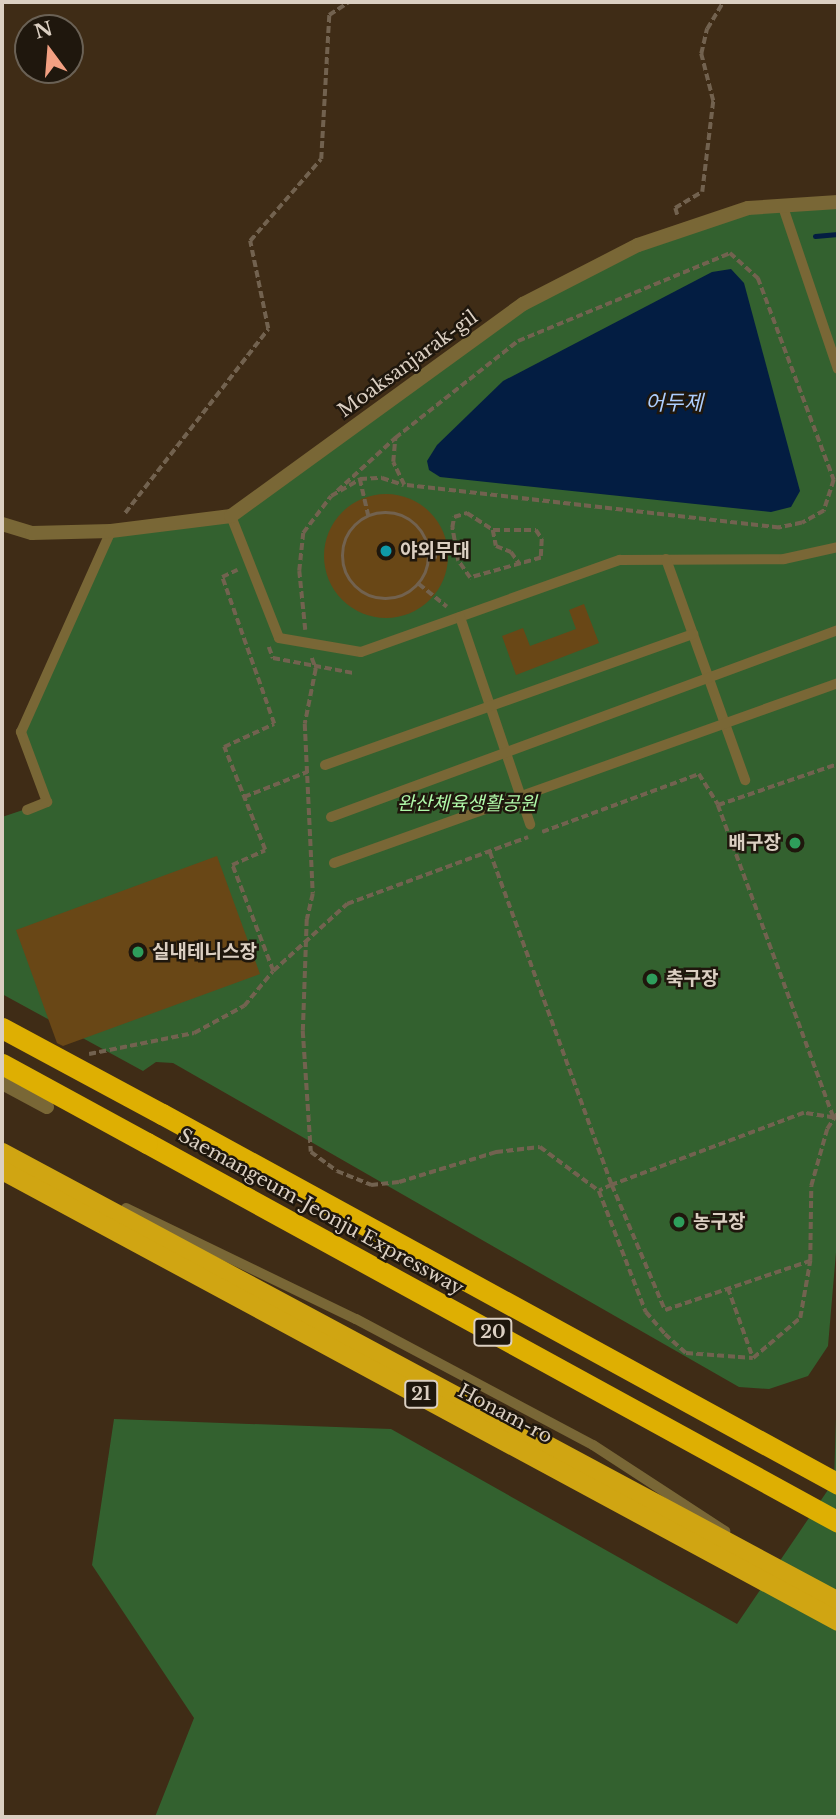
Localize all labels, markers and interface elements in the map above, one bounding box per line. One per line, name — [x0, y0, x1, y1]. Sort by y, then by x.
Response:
north arrow — [14, 14, 84, 84]
text: N — [32, 17, 55, 44]
street label: Moaksanjarak-gil — [334, 306, 482, 422]
water label: 어두제 — [645, 390, 703, 416]
place label: 야외무대 — [400, 540, 470, 562]
marker: 야외무대 — [378, 543, 394, 559]
park label: 완산체육생활공원 — [397, 793, 537, 815]
place label: 배구장 — [729, 832, 781, 854]
marker: 배구장 — [787, 835, 803, 851]
place label: 실내테니스장 — [152, 941, 257, 963]
marker: 실내테니스장 — [130, 944, 146, 960]
place label: 축구장 — [666, 968, 718, 990]
marker: 축구장 — [644, 971, 660, 987]
street label: Saemangeum-Jeonju Expressway — [174, 1124, 468, 1300]
place label: 농구장 — [693, 1211, 745, 1233]
marker: 농구장 — [671, 1214, 687, 1230]
road number: 20 — [472, 1317, 514, 1346]
road number: 21 — [404, 1380, 438, 1408]
street label: Honam-ro — [454, 1380, 556, 1448]

